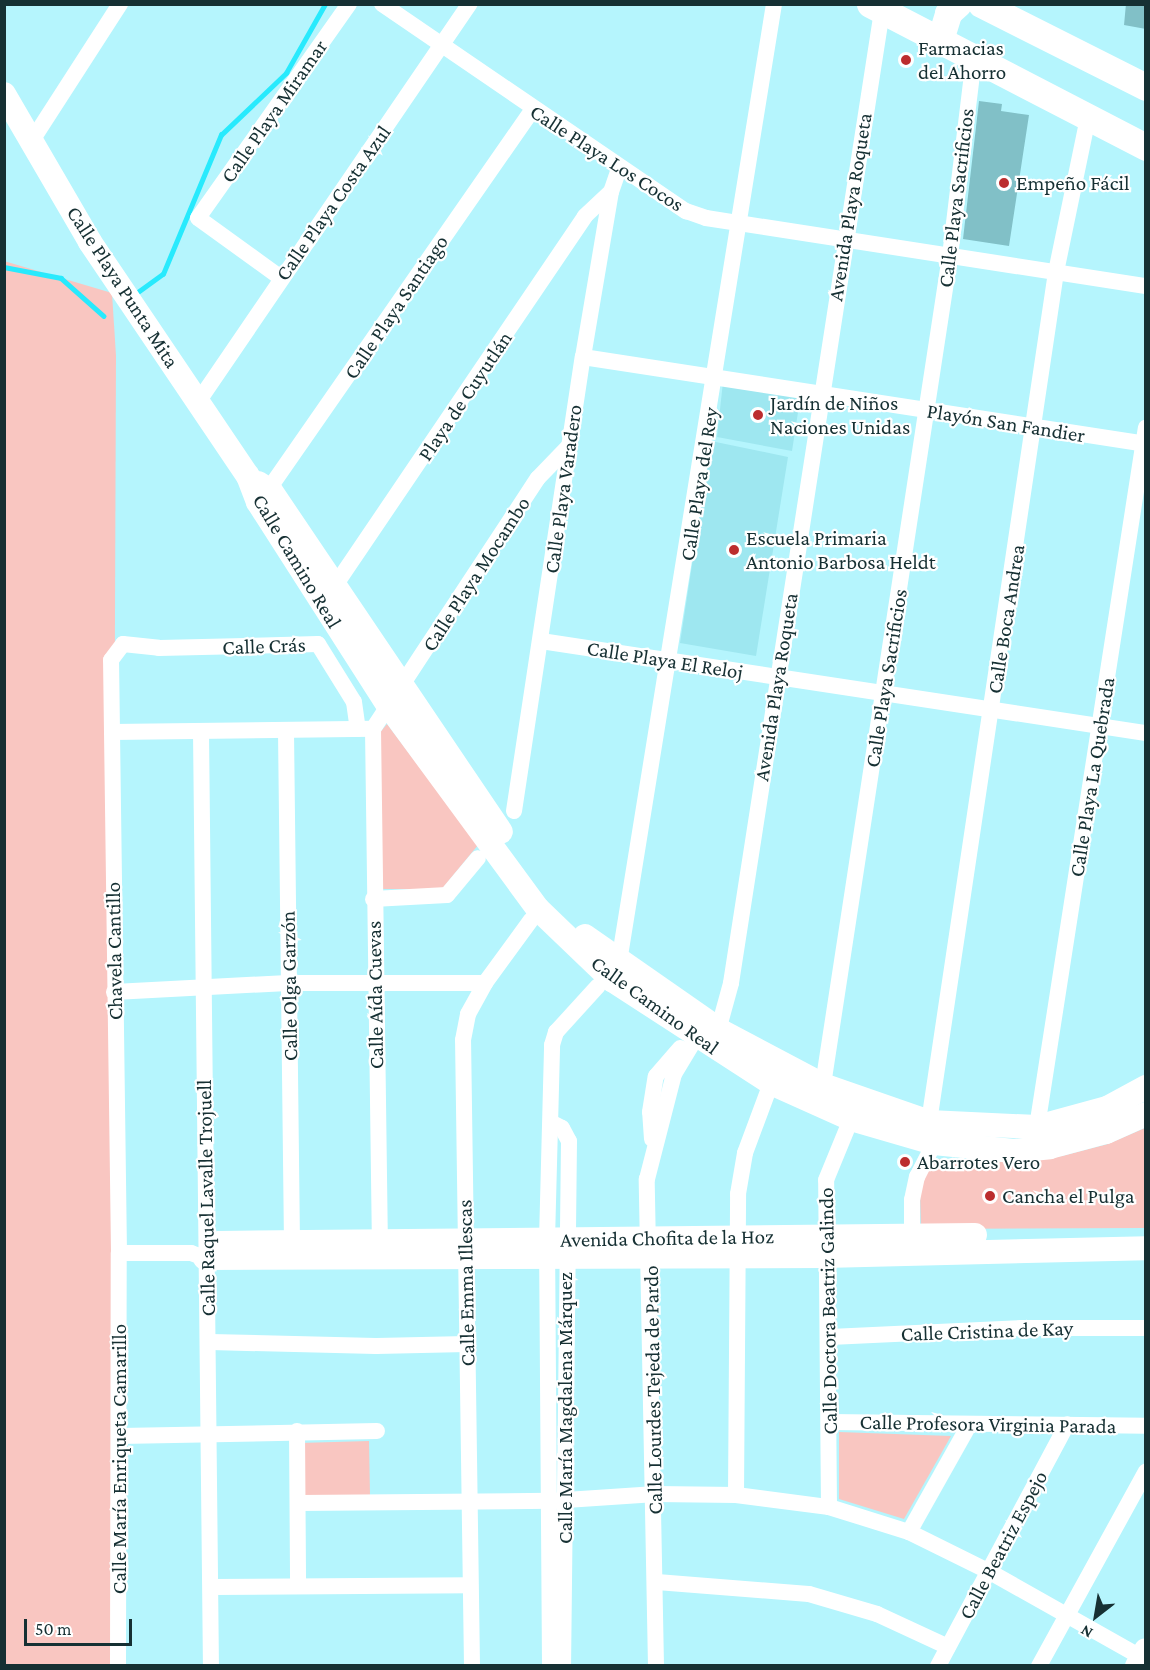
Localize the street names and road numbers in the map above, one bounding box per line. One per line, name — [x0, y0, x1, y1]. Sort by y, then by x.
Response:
street label: Calle Playa Miramar — [215, 35, 333, 187]
street label: Calle Playa Los Cocos — [525, 99, 689, 217]
street label: Calle Playa Sacrificios — [933, 107, 979, 289]
street label: Avenida Playa Roqueta — [823, 111, 877, 303]
street label: Calle Playa Costa Azul — [270, 120, 396, 286]
street label: Calle Playa Punta Mita — [61, 201, 185, 373]
street label: Calle Playa Santiago — [338, 230, 454, 384]
street label: Playa de Cuyutlán — [412, 326, 518, 466]
street label: Playón San Fandier — [925, 398, 1087, 448]
street label: Calle Playa Varadero — [539, 403, 587, 575]
street label: Calle Playa del Rey — [674, 405, 724, 563]
street label: Calle Camino Real — [247, 489, 347, 633]
street label: Calle Playa Mocambo — [417, 492, 535, 656]
street label: Calle Boca Andrea — [982, 543, 1030, 695]
street label: Calle Playa Sacrificios — [859, 587, 913, 769]
street label: Avenida Playa Roqueta — [749, 591, 803, 783]
street label: Calle Crás — [222, 632, 306, 660]
street label: Calle Playa El Reloj — [585, 635, 745, 685]
street label: Calle Playa La Quebrada — [1064, 675, 1120, 879]
street label: Chavela Cantillo — [100, 882, 128, 1020]
street label: Calle Olga Garzón — [275, 911, 303, 1061]
street label: Calle Aída Cuevas — [361, 921, 389, 1069]
street label: Calle Camino Real — [586, 950, 724, 1060]
street label: Calle Raquel Lavalle Trojuell — [191, 1079, 221, 1317]
street label: Calle Doctora Beatriz Galindo — [813, 1187, 843, 1435]
street label: Calle Emma Illescas — [452, 1200, 480, 1366]
street label: Avenida Chofita de la Hoz — [560, 1224, 774, 1252]
street label: Calle Lourdes Tejeda de Pardo — [638, 1265, 668, 1515]
street label: Calle María Magdalena Márquez — [552, 1272, 578, 1544]
street label: Calle Cristina de Kay — [900, 1315, 1074, 1347]
street label: Calle María Enriqueta Camarillo — [106, 1324, 132, 1594]
street label: Calle Profesora Virginia Parada — [859, 1409, 1117, 1439]
street label: Calle Beatriz Espejo — [953, 1466, 1053, 1624]

